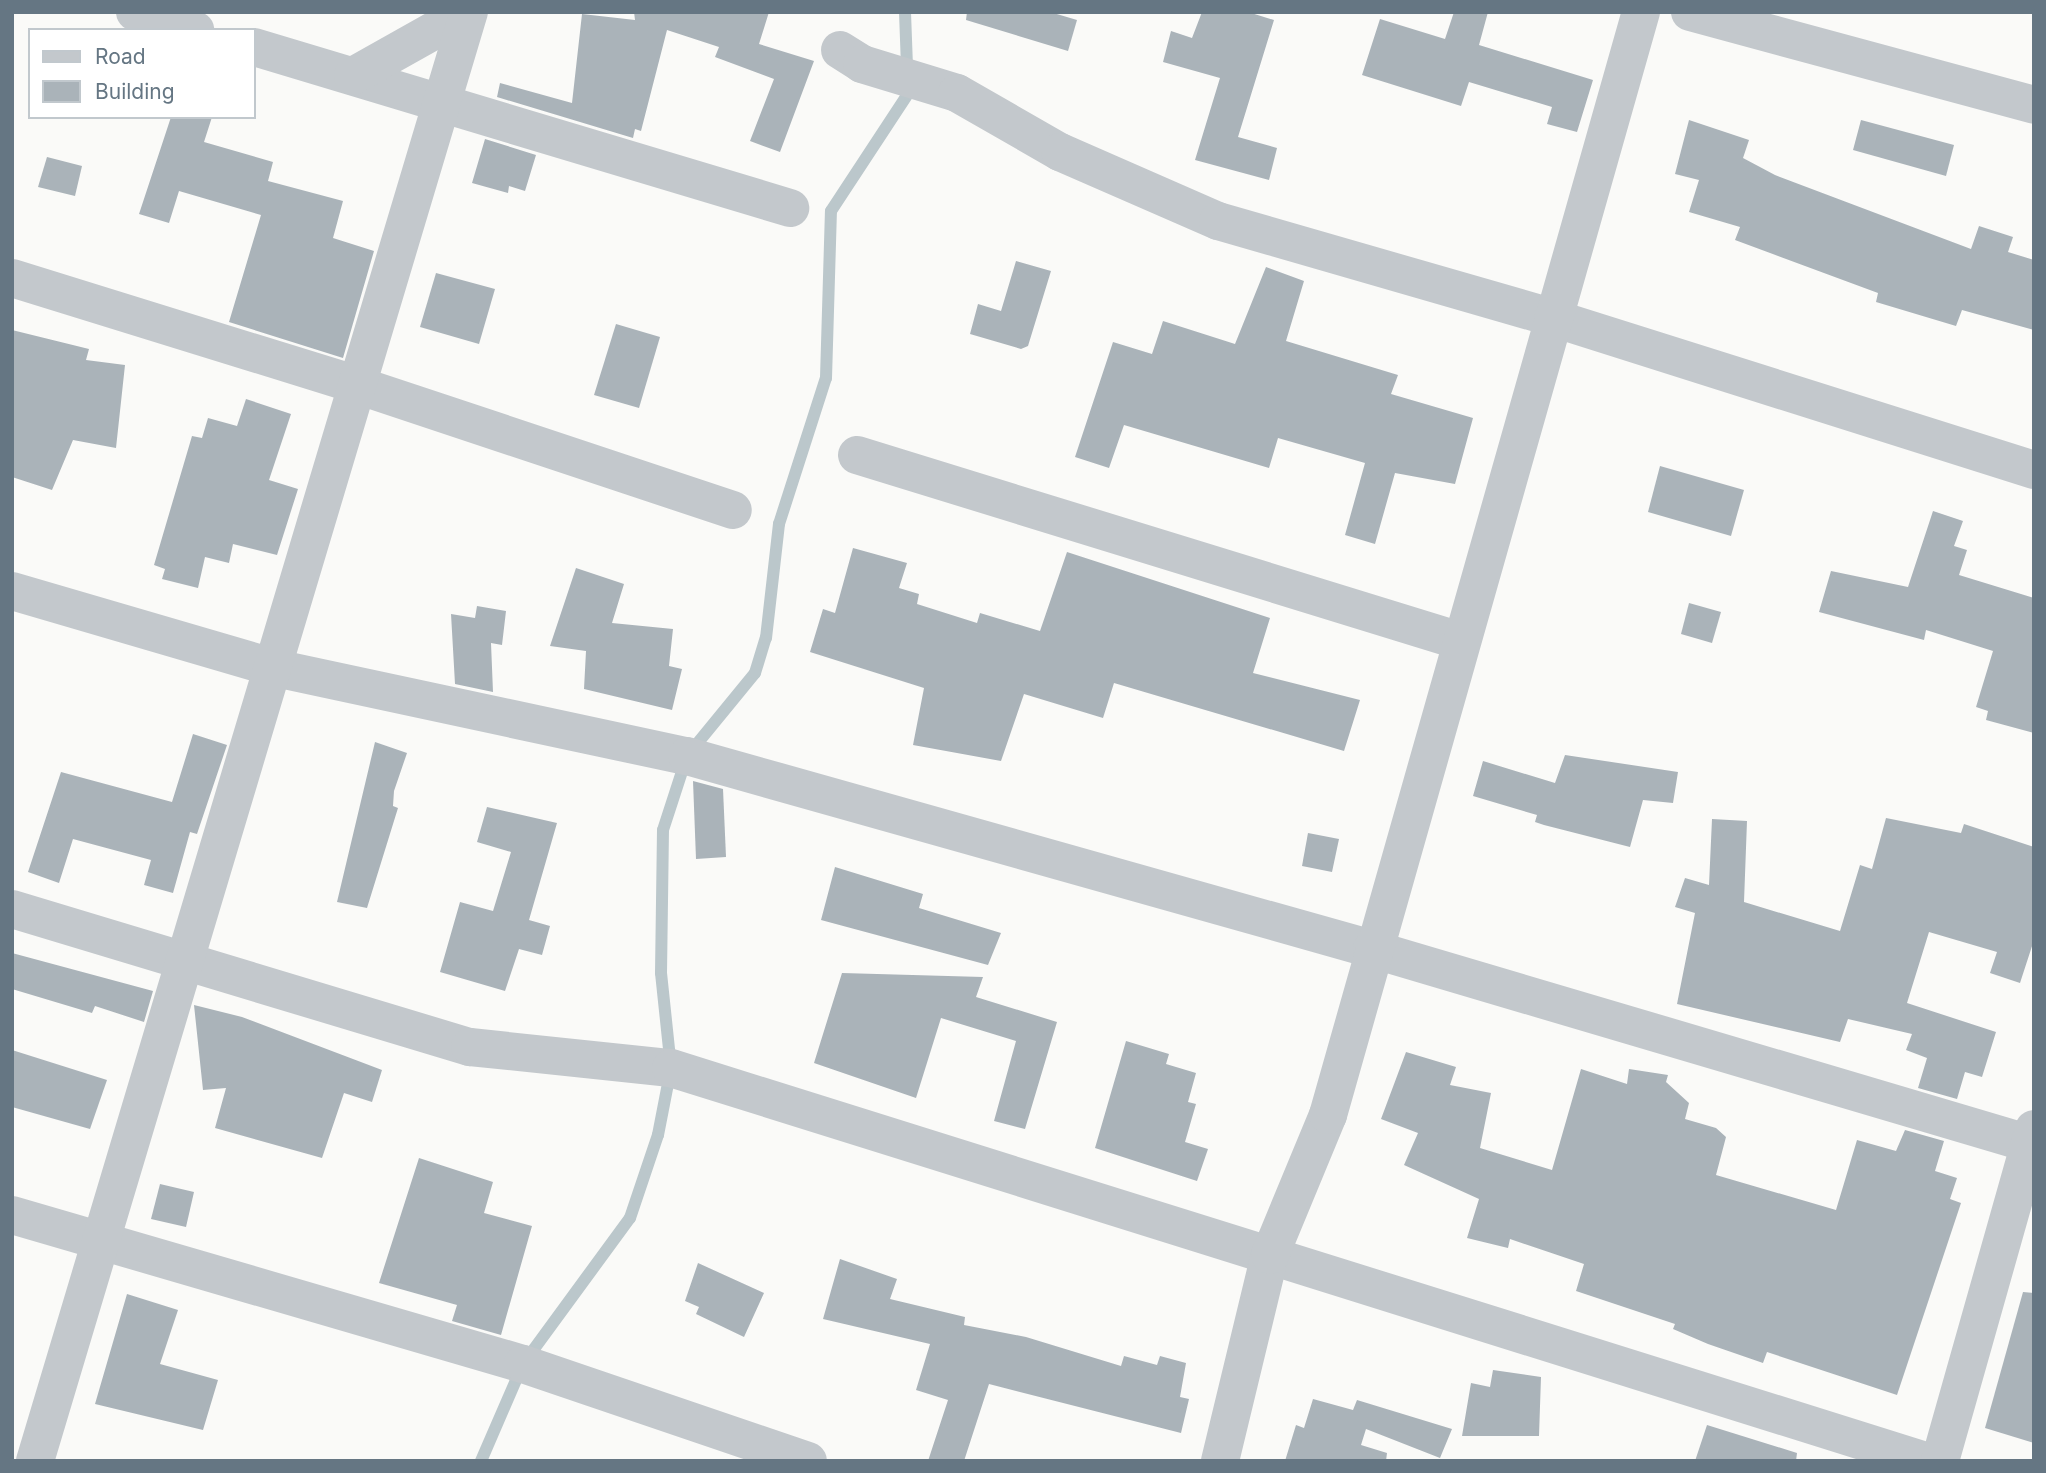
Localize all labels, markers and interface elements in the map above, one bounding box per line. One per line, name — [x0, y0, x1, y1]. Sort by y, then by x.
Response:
legend — [28, 28, 256, 119]
text: Road — [95, 44, 146, 69]
text: Building — [95, 79, 175, 104]

